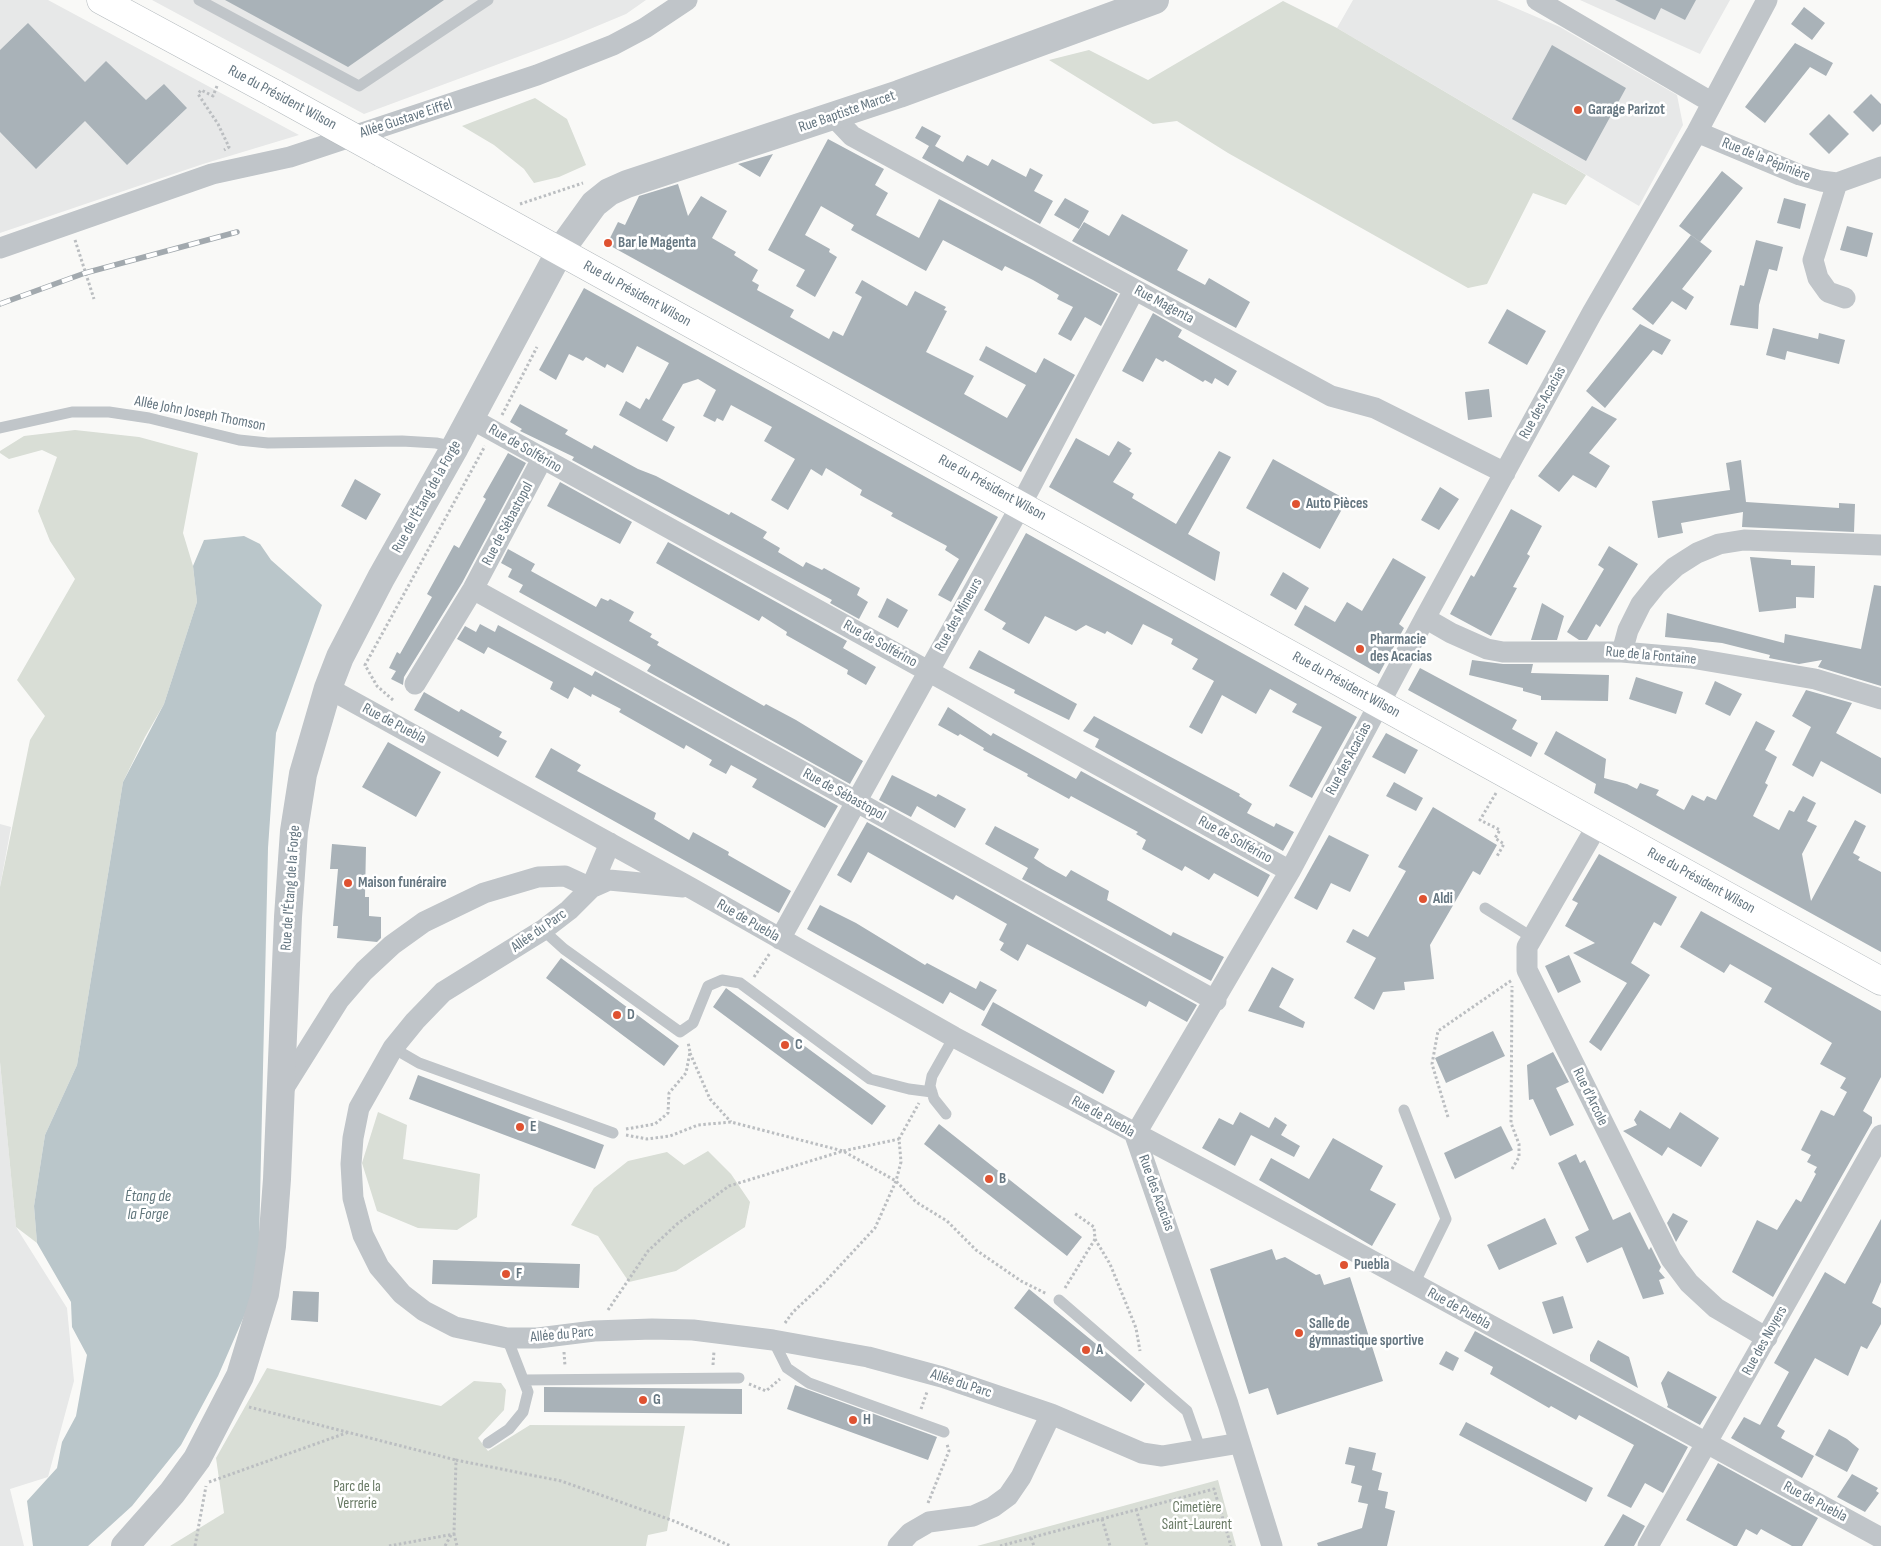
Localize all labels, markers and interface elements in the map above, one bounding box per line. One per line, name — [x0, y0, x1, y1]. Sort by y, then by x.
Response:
street label: Rue du Président Wilson — [225, 62, 339, 134]
street label: Rue Baptiste Marcet — [796, 87, 898, 137]
street label: Allée Gustave Eiffel — [357, 96, 455, 142]
place label: Garage Parizot — [1588, 101, 1665, 119]
marker: Garage Parizot — [1572, 104, 1584, 116]
street label: Rue de la Pépinière — [1719, 134, 1813, 186]
place label: Bar le Magenta — [618, 234, 696, 252]
marker: Bar le Magenta — [602, 237, 614, 249]
street label: Rue du Président Wilson — [580, 257, 694, 331]
street label: Rue Magenta — [1131, 282, 1197, 328]
street label: Rue des Acacias — [1516, 364, 1570, 442]
street label: Allée John Joseph Thomson — [133, 392, 267, 436]
street label: Rue de Solférino — [485, 421, 565, 477]
street label: Rue de l'Étang de la Forge — [389, 438, 465, 556]
street label: Rue du Président Wilson — [935, 451, 1049, 525]
street label: Rue de Sébastopol — [478, 479, 538, 569]
place label: Auto Pièces — [1306, 495, 1368, 513]
marker: Auto Pièces — [1290, 498, 1302, 510]
street label: Rue des Mineurs — [931, 575, 987, 655]
street label: Rue de Solférino — [840, 616, 920, 672]
place label: Pharmacie des Acacias — [1370, 631, 1432, 666]
marker: Pharmacie des Acacias — [1354, 643, 1366, 655]
street label: Rue de la Fontaine — [1605, 643, 1697, 669]
street label: Rue du Président Wilson — [1289, 648, 1403, 722]
street label: Rue de Puebla — [359, 700, 429, 748]
street label: Rue des Acacias — [1322, 720, 1376, 798]
street label: Rue de Sébastopol — [799, 765, 889, 825]
street label: Rue de Solférino — [1195, 812, 1275, 868]
street label: Rue de l'Étang de la Forge — [278, 825, 304, 951]
street label: Rue du Président Wilson — [1644, 844, 1758, 918]
place label: Maison funéraire — [358, 874, 447, 892]
marker: Maison funéraire — [342, 877, 354, 889]
place label: Aldi — [1433, 890, 1453, 908]
marker: Aldi — [1417, 893, 1429, 905]
street label: Rue de Puebla — [713, 896, 783, 946]
street label: Allée du Parc — [508, 905, 570, 957]
place label: D — [627, 1006, 635, 1024]
marker: D — [611, 1009, 623, 1021]
place label: C — [795, 1036, 803, 1054]
marker: C — [779, 1039, 791, 1051]
street label: Rue d'Arcole — [1568, 1065, 1612, 1129]
street label: Rue de Puebla — [1068, 1092, 1138, 1142]
place label: E — [530, 1118, 537, 1136]
marker: E — [514, 1121, 526, 1133]
street label: Rue des Acacias — [1134, 1152, 1178, 1234]
place label: B — [999, 1170, 1006, 1188]
marker: B — [983, 1173, 995, 1185]
water label: Étang de la Forge — [125, 1187, 171, 1225]
place label: Puebla — [1354, 1256, 1389, 1274]
marker: Puebla — [1338, 1259, 1350, 1271]
place label: F — [516, 1265, 522, 1283]
marker: F — [500, 1268, 512, 1280]
street label: Rue de Puebla — [1424, 1284, 1494, 1334]
street label: Rue des Noyers — [1739, 1303, 1791, 1379]
place label: Salle de gymnastique sportive — [1309, 1315, 1424, 1350]
street label: Allée du Parc — [530, 1323, 594, 1347]
marker: Salle de gymnastique sportive — [1293, 1327, 1305, 1339]
place label: A — [1096, 1341, 1103, 1359]
marker: A — [1080, 1344, 1092, 1356]
street label: Allée du Parc — [928, 1366, 994, 1402]
place label: G — [653, 1391, 661, 1409]
marker: G — [637, 1394, 649, 1406]
place label: H — [863, 1411, 871, 1429]
marker: H — [847, 1414, 859, 1426]
park label: Parc de la Verrerie — [333, 1478, 381, 1513]
street label: Rue de Puebla — [1780, 1478, 1850, 1526]
park label: Cimetière Saint-Laurent — [1162, 1499, 1232, 1534]

